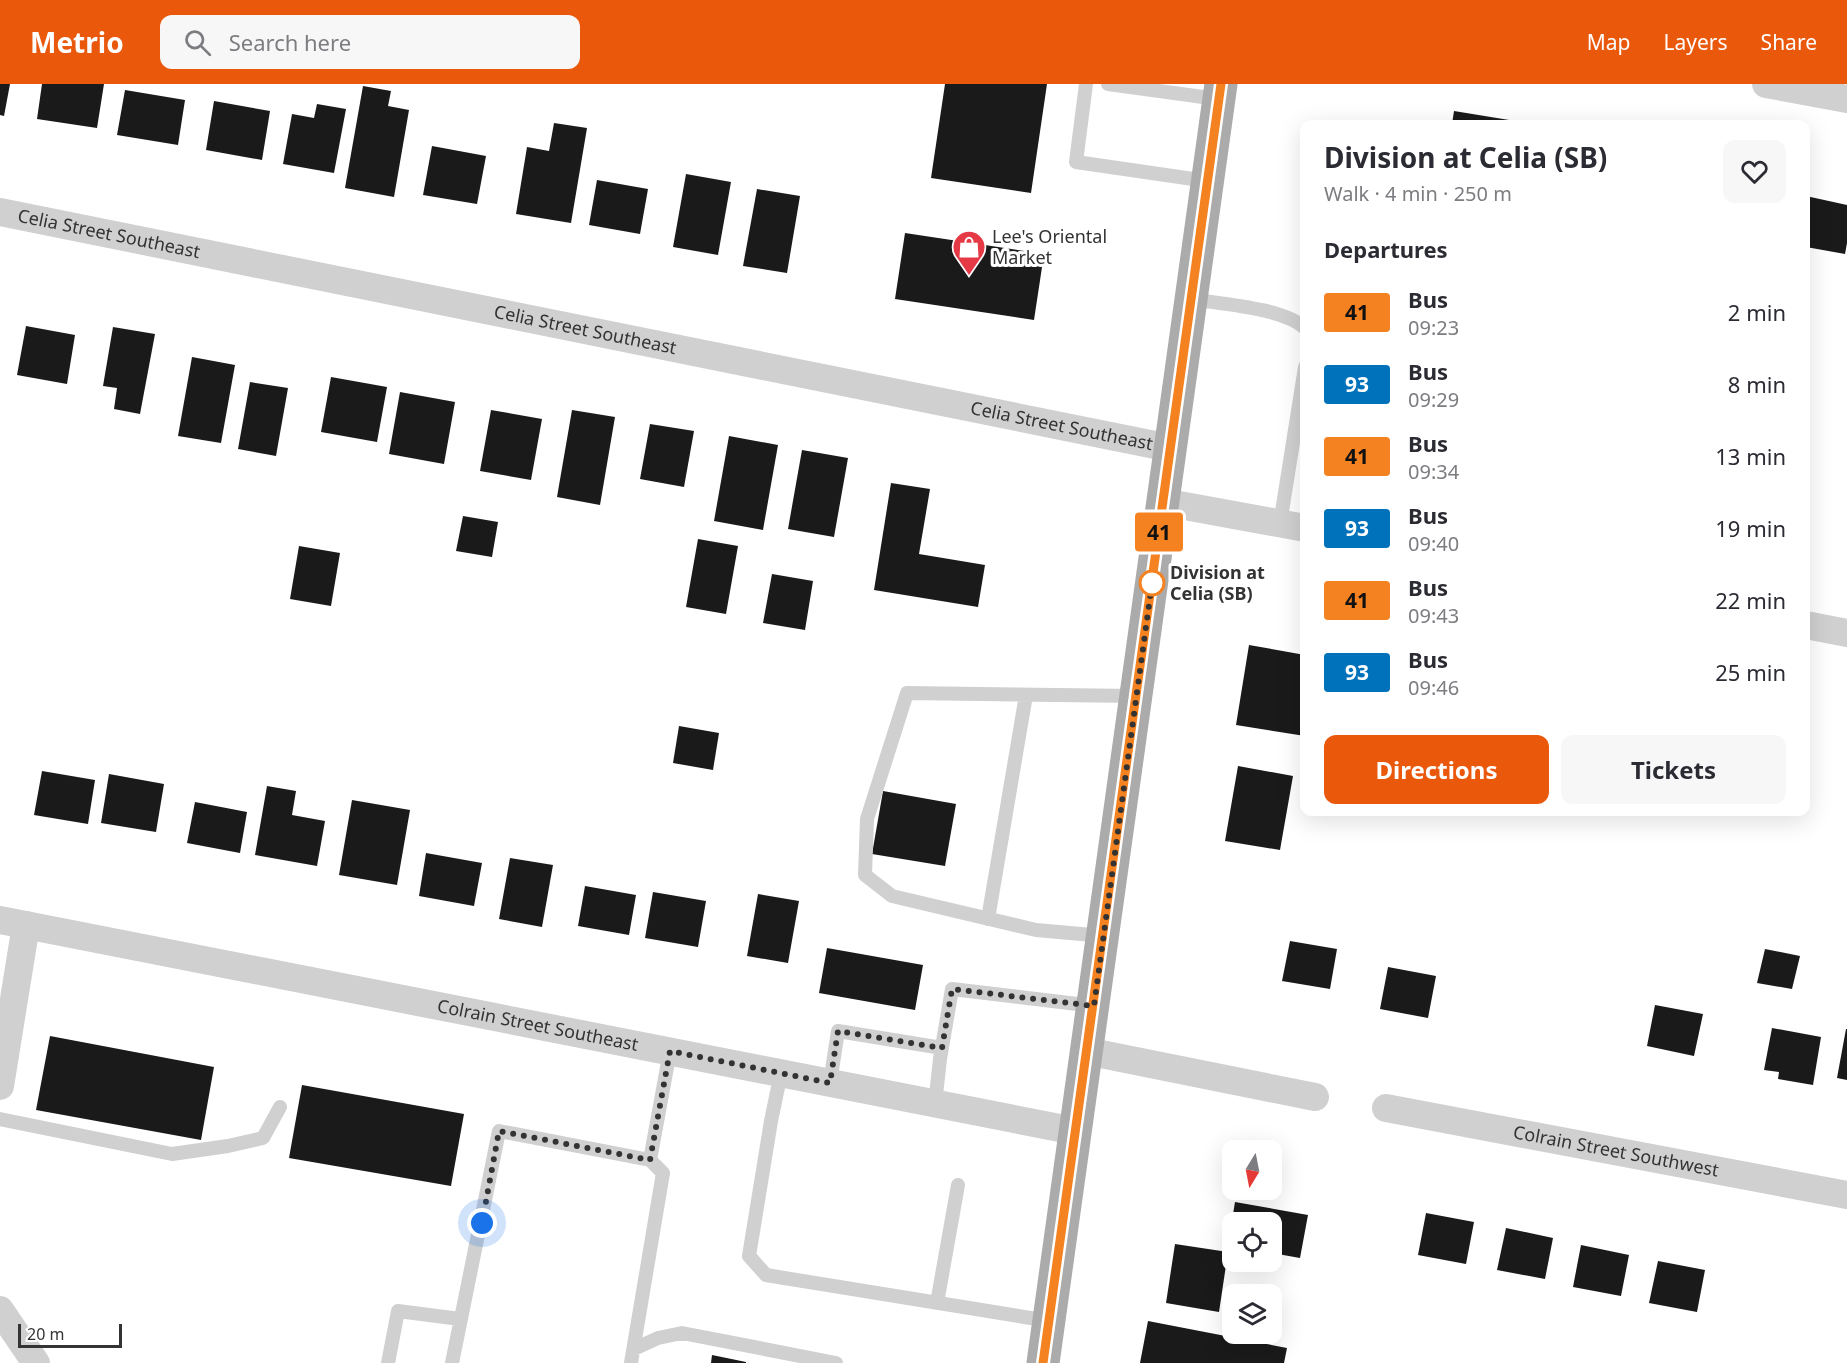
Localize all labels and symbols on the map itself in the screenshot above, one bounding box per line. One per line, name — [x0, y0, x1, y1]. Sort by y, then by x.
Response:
street label: Celia Street Southeast — [16, 203, 203, 263]
place label: Lee's Oriental Market — [992, 224, 1107, 269]
shop icon: Lee's Oriental Market — [951, 229, 987, 276]
street label: Celia Street Southeast — [492, 299, 679, 359]
street label: Celia Street Southeast — [969, 395, 1156, 455]
line badge: 41 — [1132, 512, 1186, 552]
place label: Division at Celia (SB) — [1170, 560, 1265, 605]
marker: Division at Celia (SB) — [1139, 570, 1165, 596]
street label: Colrain Street Southeast — [435, 993, 641, 1056]
street label: Colrain Street Southwest — [1511, 1119, 1721, 1182]
north arrow — [1222, 1140, 1282, 1200]
your location — [467, 1208, 497, 1238]
scale bar — [18, 1321, 122, 1348]

